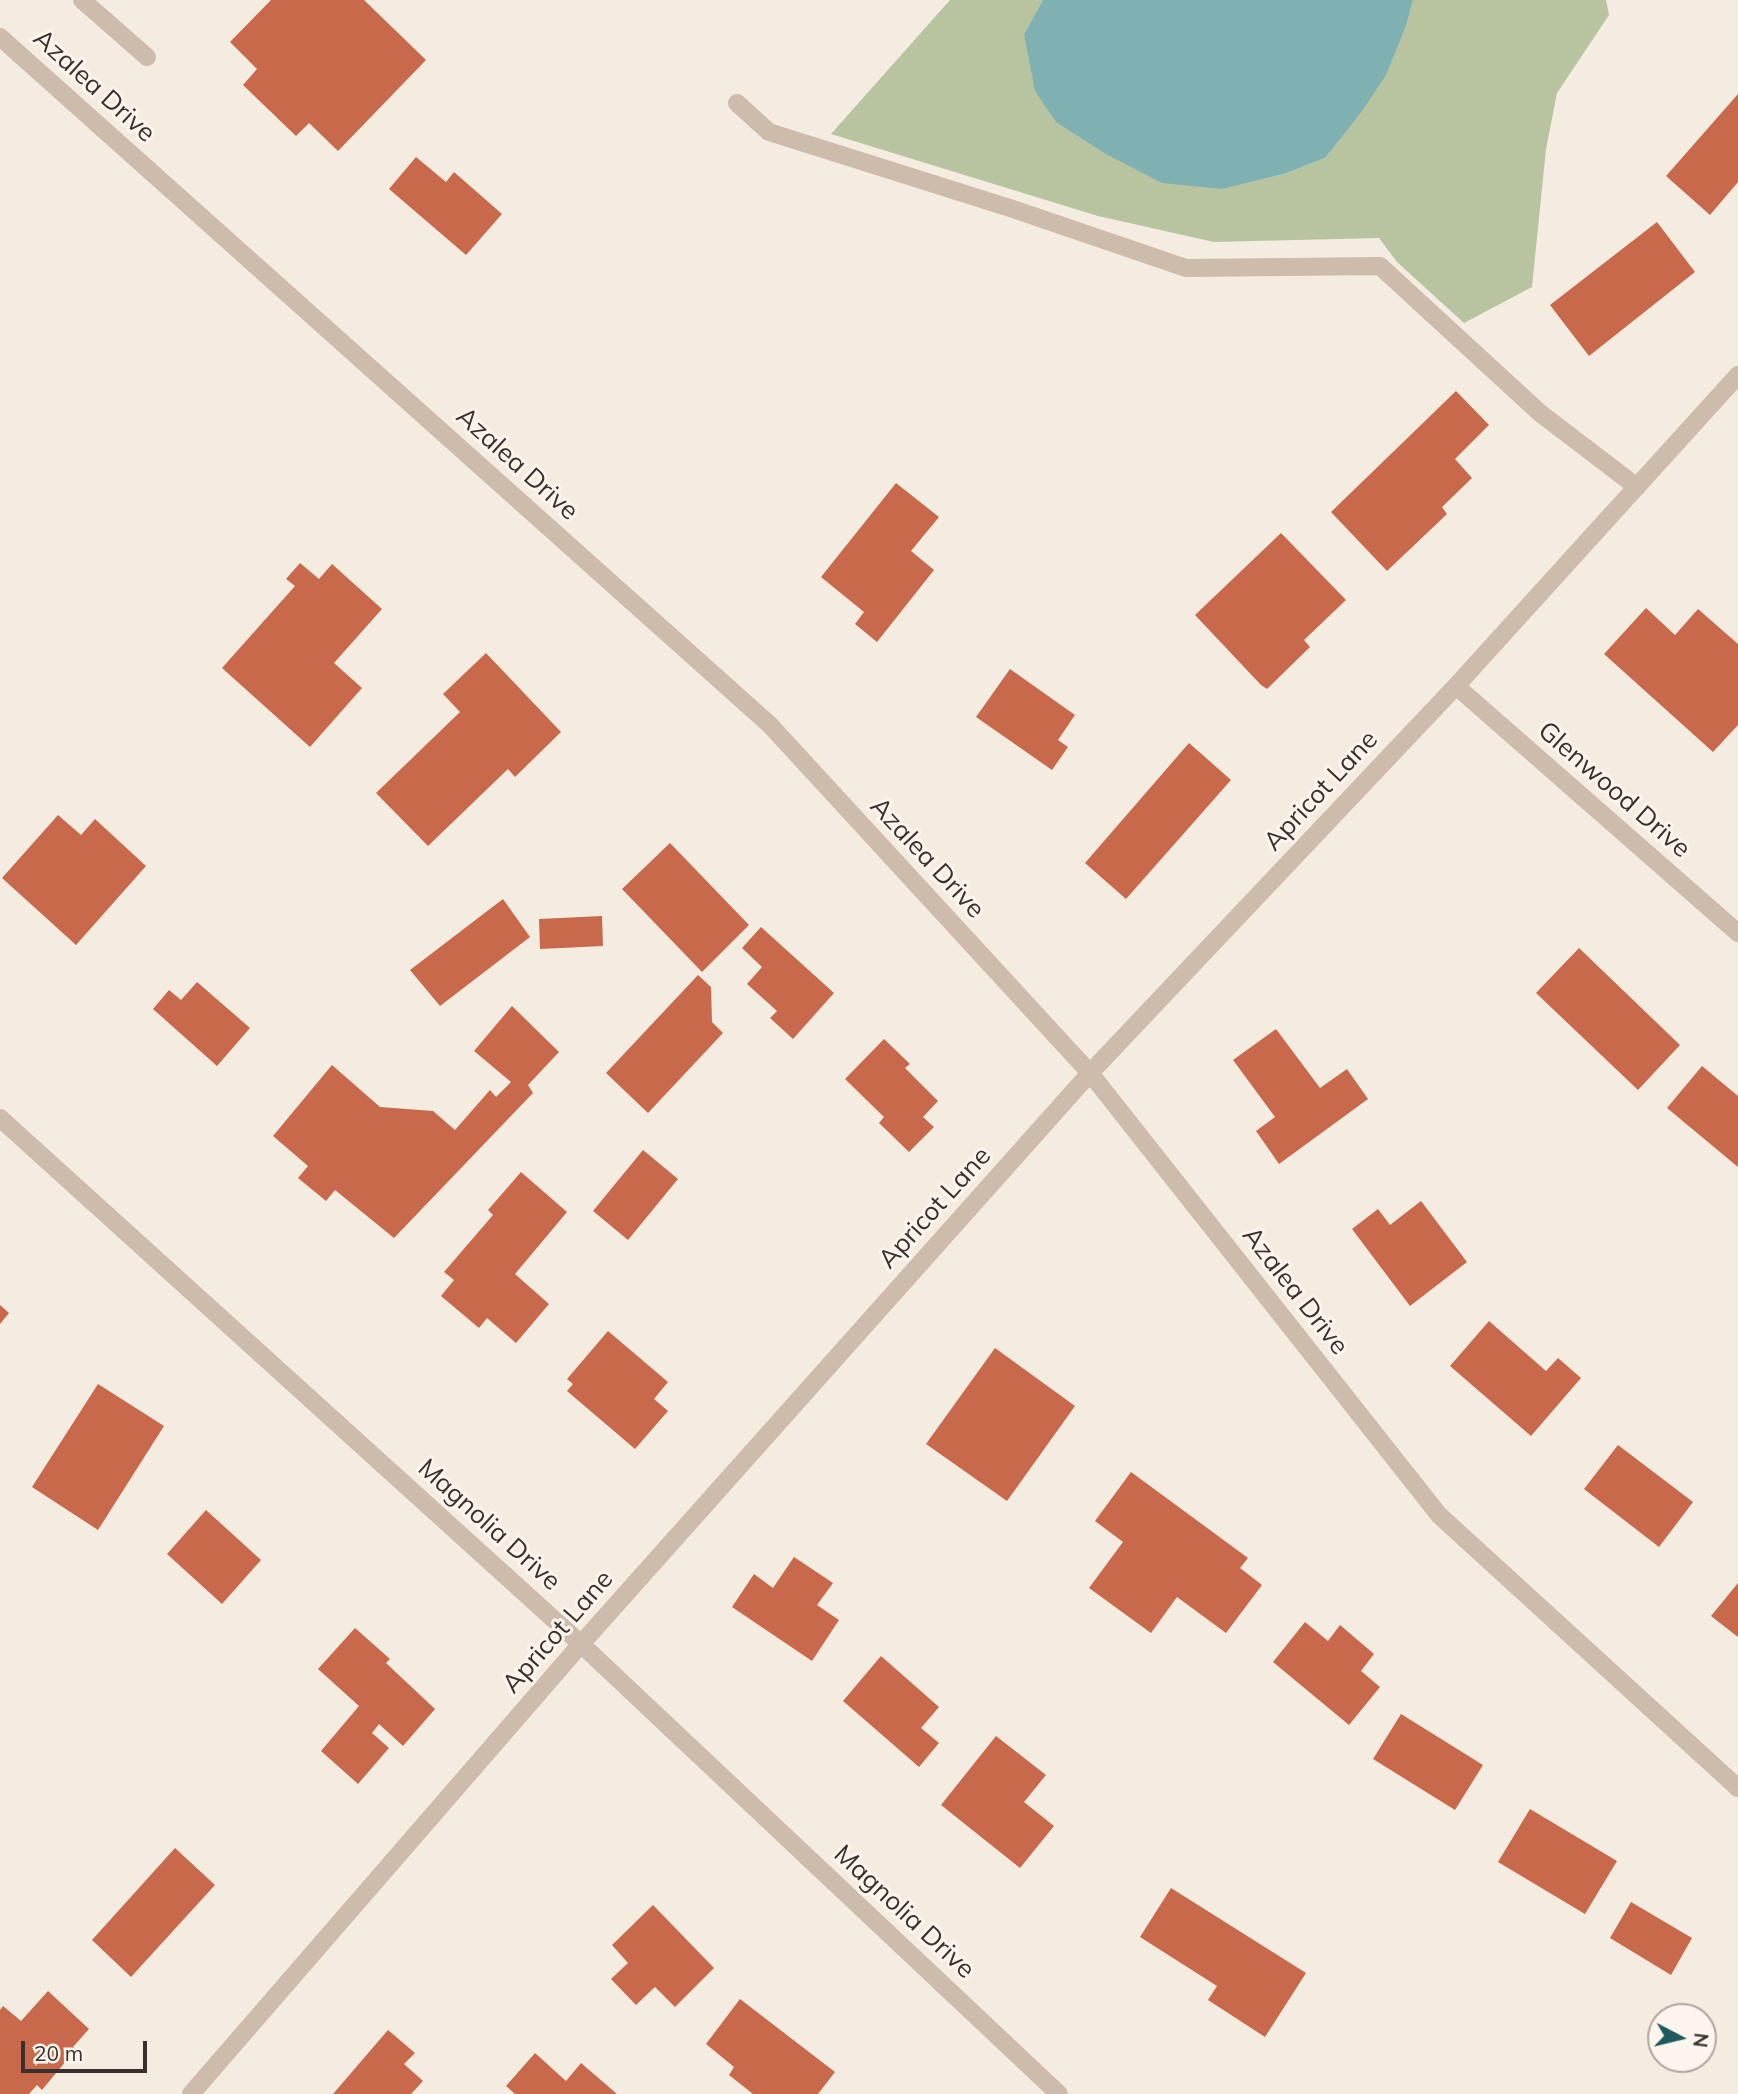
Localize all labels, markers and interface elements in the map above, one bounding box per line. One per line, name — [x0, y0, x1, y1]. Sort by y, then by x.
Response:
street label: Azalea Drive — [26, 23, 162, 149]
street label: Azalea Drive — [449, 401, 585, 527]
street label: Glenwood Drive — [1531, 715, 1697, 865]
street label: Apricot Lane — [1258, 725, 1384, 857]
street label: Azalea Drive — [863, 791, 991, 925]
street label: Apricot Lane — [872, 1141, 998, 1275]
street label: Azalea Drive — [1235, 1221, 1355, 1361]
street label: Magnolia Drive — [411, 1453, 567, 1597]
street label: Apricot Lane — [496, 1564, 620, 1700]
street label: Magnolia Drive — [827, 1839, 981, 1985]
north arrow — [1647, 2003, 1717, 2073]
scale bar — [24, 2028, 150, 2072]
text: N — [1688, 2032, 1714, 2049]
text: 20 m — [34, 2040, 83, 2066]

